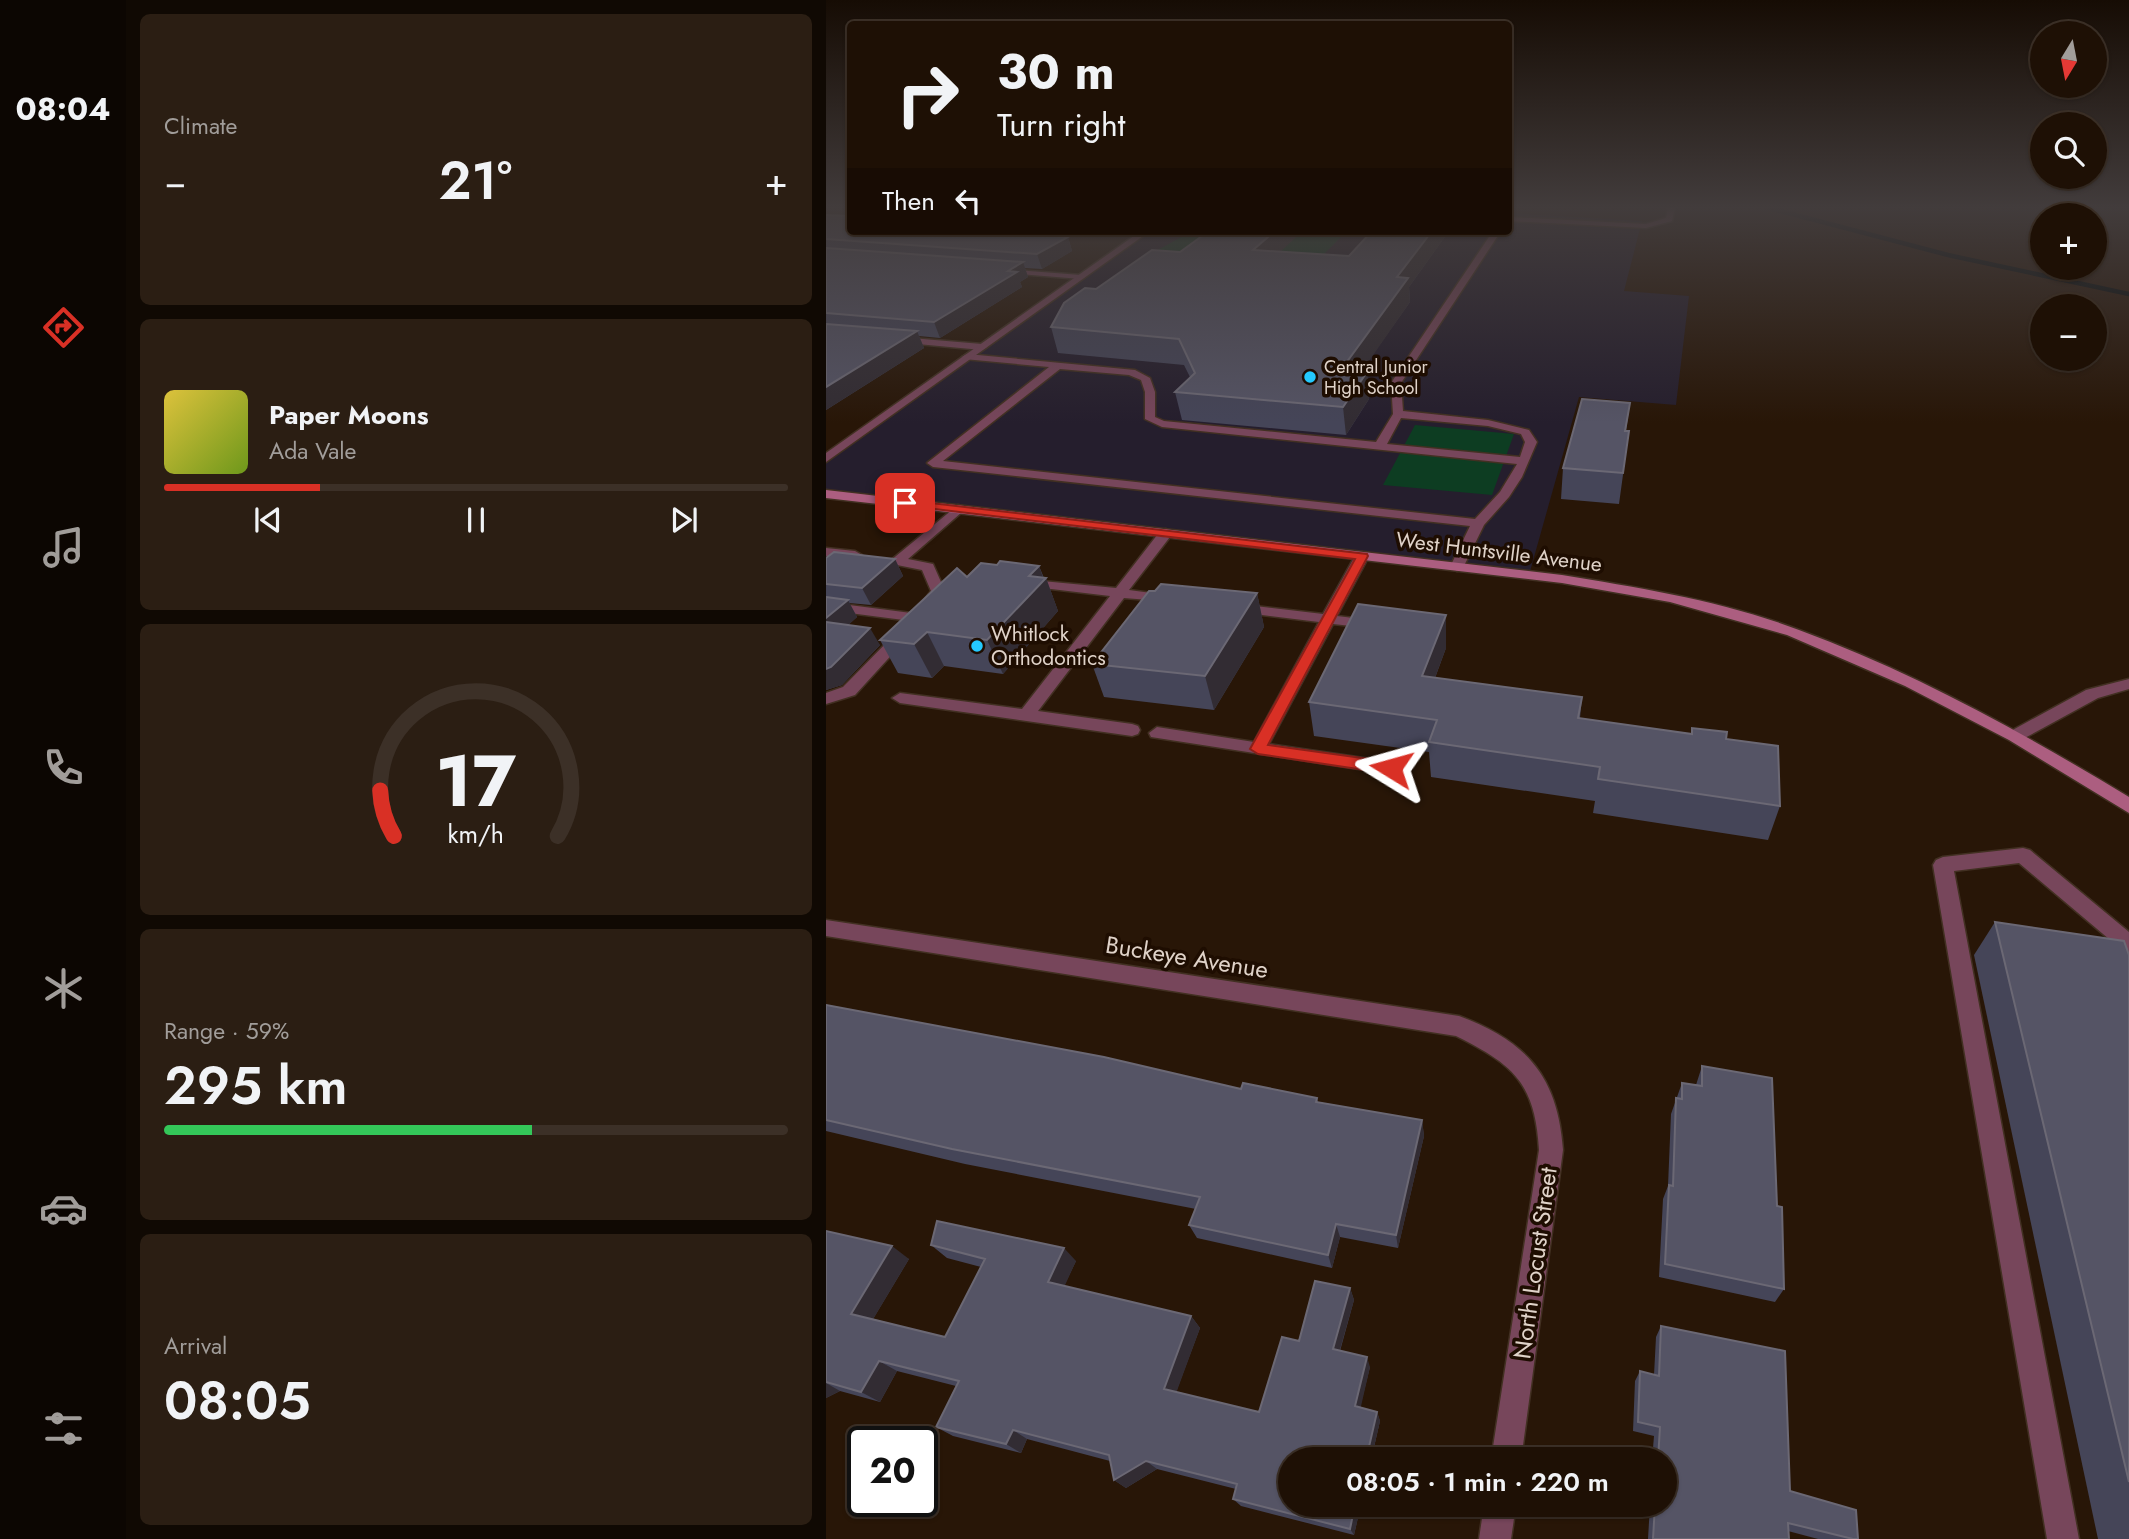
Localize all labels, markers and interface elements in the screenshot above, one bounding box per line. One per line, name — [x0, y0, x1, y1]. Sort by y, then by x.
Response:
north arrow — [2030, 21, 2107, 98]
map controls — [2030, 21, 2107, 371]
text: 30 m — [997, 37, 1115, 107]
icon: right — [882, 49, 973, 140]
text: 08:04 — [15, 86, 111, 132]
text: Turn right — [997, 102, 1126, 148]
text: Climate — [164, 109, 237, 143]
button: search — [2030, 112, 2107, 189]
text: 21° — [439, 143, 512, 219]
text: − — [164, 154, 186, 209]
text: + — [765, 154, 788, 209]
text: Then — [882, 182, 935, 220]
icon: left — [949, 182, 987, 220]
button: + — [2030, 203, 2107, 280]
button: − — [2030, 294, 2107, 371]
icon: directions — [39, 303, 88, 352]
place label: Central Junior High School — [1324, 354, 1428, 401]
marker: Central Junior High School — [1302, 369, 1318, 385]
text: Paper Moons — [269, 396, 429, 434]
text: Ada Vale — [269, 434, 356, 468]
pin — [875, 473, 935, 533]
icon: arrive — [886, 484, 924, 522]
icon: previous — [249, 501, 287, 539]
icon: pause — [457, 501, 495, 539]
icon: next — [665, 501, 703, 539]
icon: music — [39, 523, 88, 572]
street label: West Huntsville Avenue — [1394, 524, 1604, 580]
place label: Whitlock Orthodontics — [991, 619, 1106, 673]
marker: Whitlock Orthodontics — [969, 638, 985, 654]
text: 17 — [436, 728, 517, 833]
position arrow — [1354, 731, 1428, 805]
icon: phone — [39, 743, 88, 792]
text: km/h — [448, 815, 504, 851]
street label: Buckeye Avenue — [1103, 927, 1271, 987]
icon: climate — [39, 964, 88, 1013]
text: Range · 59% — [164, 1014, 289, 1048]
text: 295 km — [164, 1048, 348, 1124]
street label: North Locust Street — [1504, 1165, 1566, 1361]
icon: car — [39, 1184, 88, 1233]
text: Arrival — [164, 1329, 227, 1363]
text: 08:05 — [164, 1363, 311, 1439]
icon: filters — [39, 1404, 88, 1453]
speed limit sign: 20 — [847, 1426, 938, 1517]
text: 08:05 · 1 min · 220 m — [1346, 1463, 1609, 1501]

